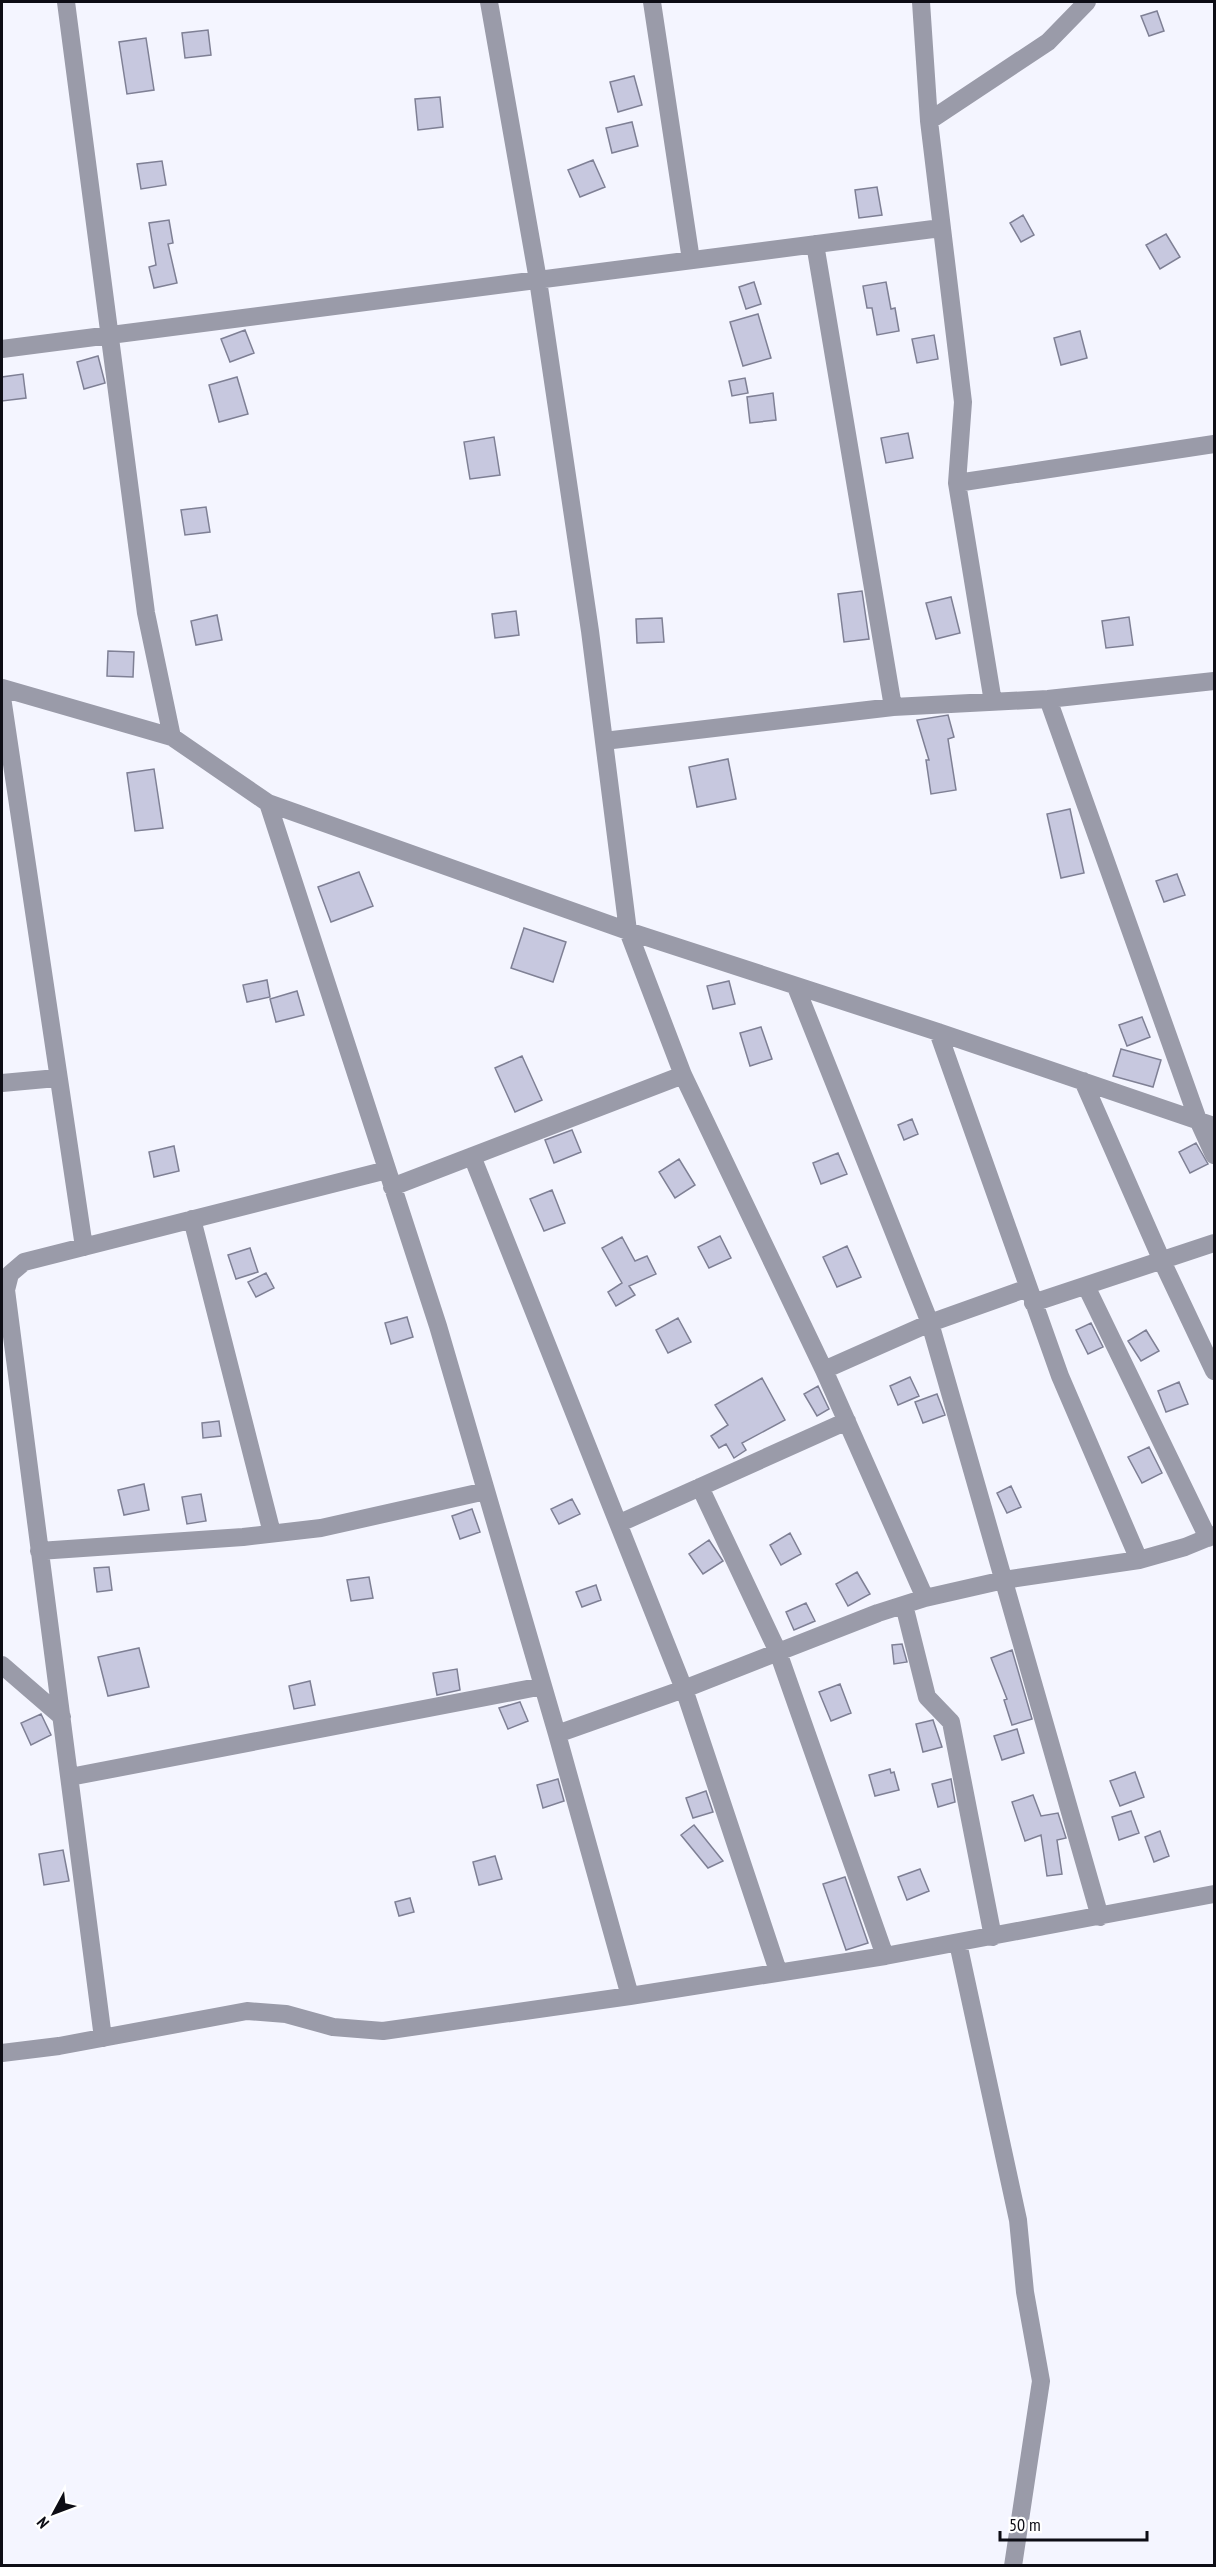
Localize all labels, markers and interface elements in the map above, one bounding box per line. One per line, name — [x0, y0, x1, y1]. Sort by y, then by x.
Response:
north arrow — [24, 2483, 84, 2543]
scale bar — [1000, 2504, 1147, 2542]
text: N — [32, 2513, 53, 2533]
text: 50 m — [1009, 2513, 1041, 2536]

